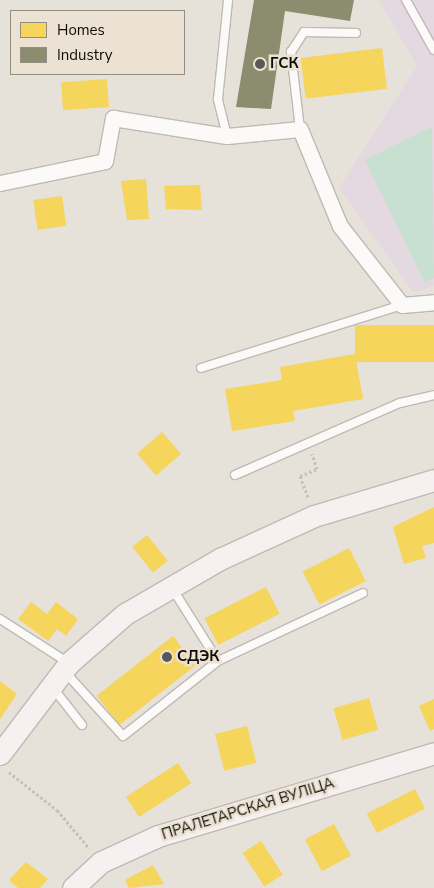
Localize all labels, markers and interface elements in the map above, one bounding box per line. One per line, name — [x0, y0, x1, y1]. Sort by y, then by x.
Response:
legend — [10, 10, 185, 75]
text: Homes — [57, 20, 105, 40]
text: Industry — [57, 45, 112, 65]
place label: ГСК — [270, 55, 299, 73]
marker: ГСК — [254, 58, 266, 70]
place label: СДЭК — [177, 648, 219, 666]
marker: СДЭК — [161, 651, 173, 663]
street label: ПРАЛЕТАРСКАЯ ВУЛІЦА — [159, 774, 337, 844]

